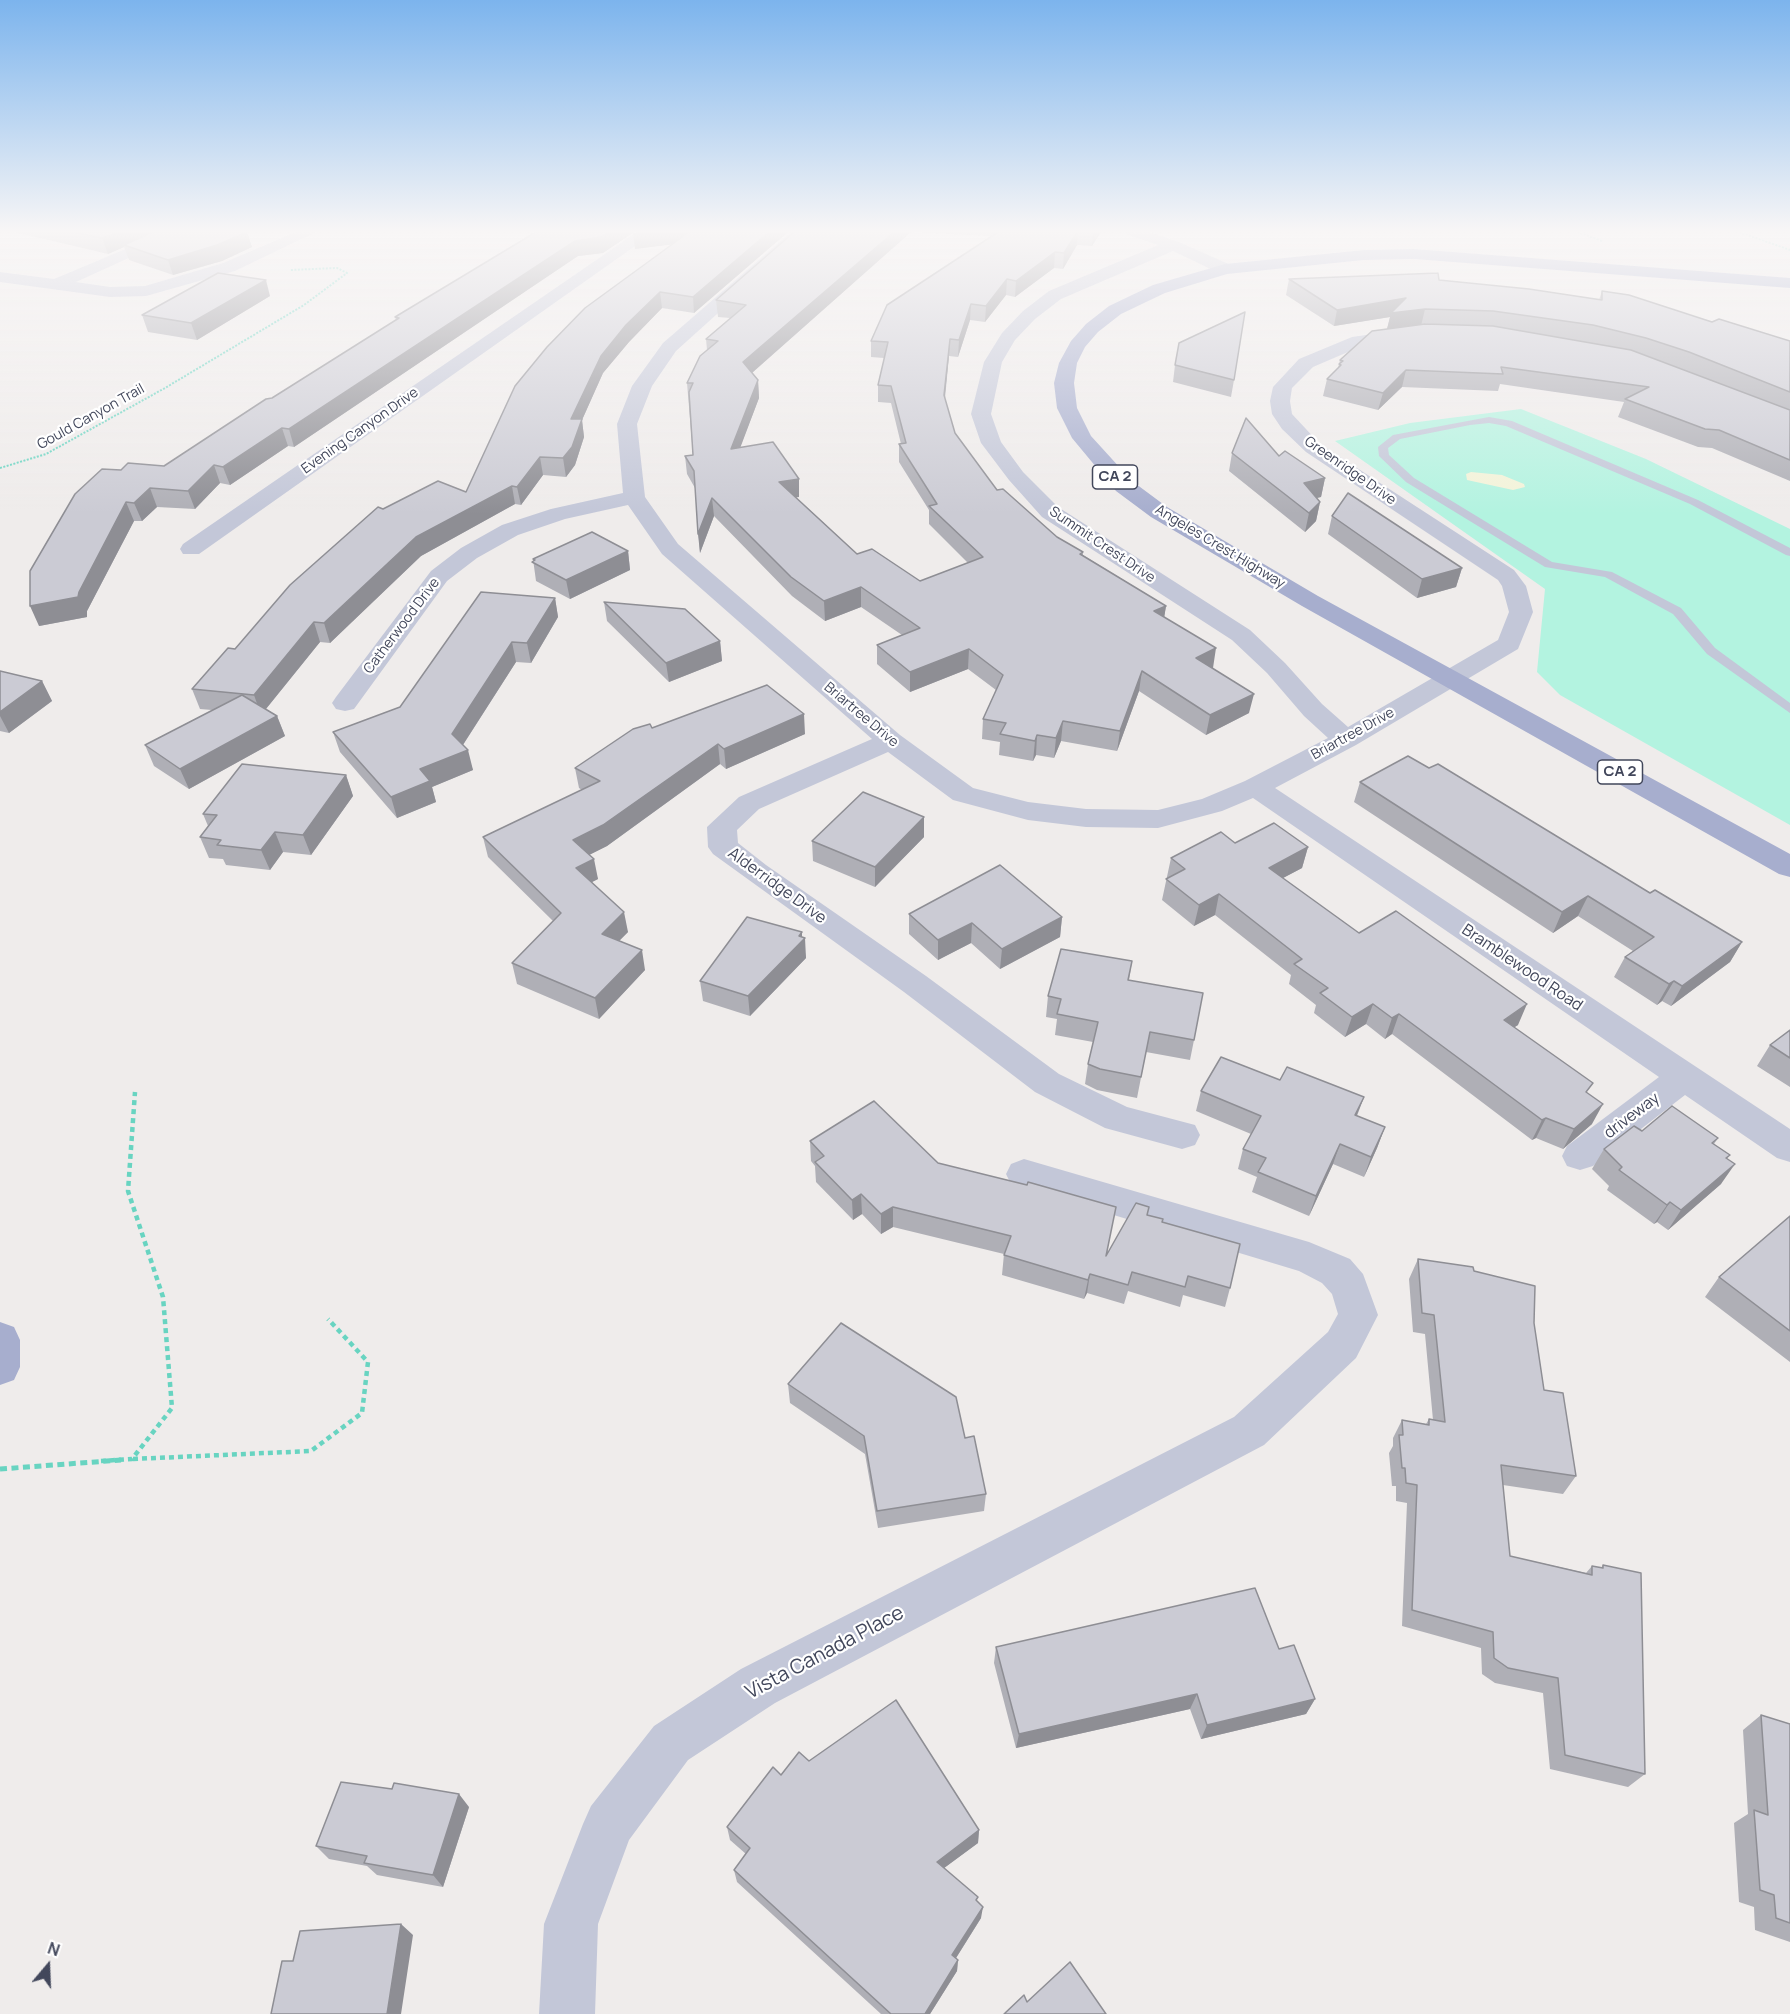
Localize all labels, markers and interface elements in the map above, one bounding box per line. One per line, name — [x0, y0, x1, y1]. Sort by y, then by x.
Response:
street label: Gould Canyon Trail — [34, 381, 148, 453]
street label: Evening Canyon Drive — [298, 384, 422, 478]
street label: Greenridge Drive — [1301, 433, 1399, 509]
road number: CA 2 — [1092, 465, 1138, 489]
street label: Angeles Crest Highway — [1152, 502, 1288, 592]
street label: Summit Crest Drive — [1046, 503, 1158, 587]
street label: Catherwood Drive — [360, 575, 444, 677]
street label: Briartree Drive — [820, 679, 902, 751]
street label: Briartree Drive — [1309, 704, 1397, 764]
road number: CA 2 — [1598, 760, 1642, 784]
street label: Alderridge Drive — [724, 844, 830, 928]
street label: Bramblewood Road — [1458, 920, 1586, 1016]
street label: driveway — [1600, 1089, 1664, 1143]
street label: Vista Canada Place — [742, 1601, 908, 1705]
north arrow — [18, 1936, 78, 1996]
text: N — [45, 1937, 63, 1961]

